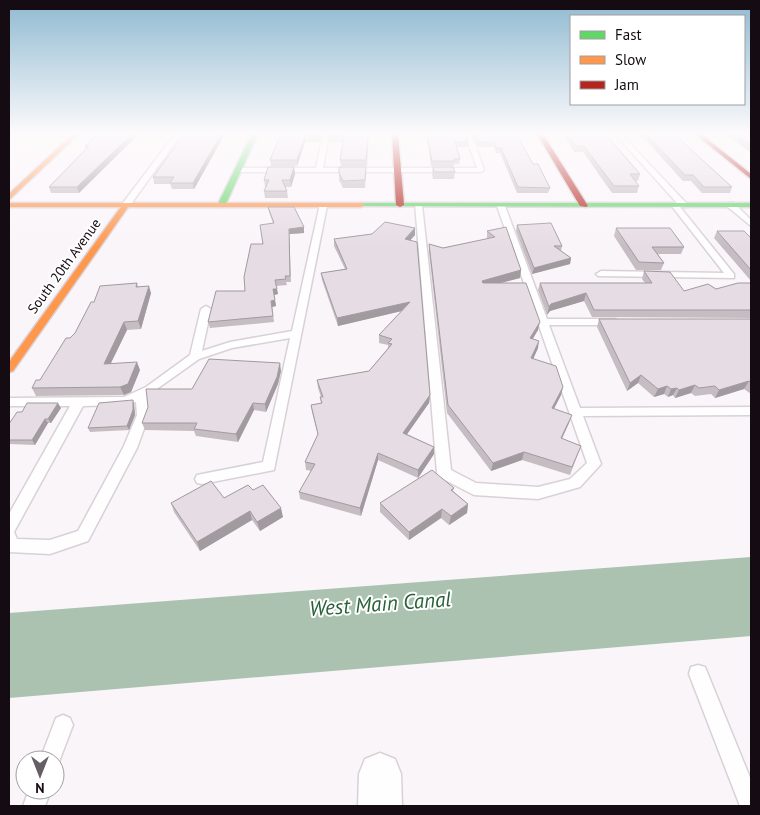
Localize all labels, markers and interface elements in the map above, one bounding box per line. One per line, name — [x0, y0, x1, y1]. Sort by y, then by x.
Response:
legend — [570, 15, 745, 105]
text: Fast — [615, 25, 642, 44]
text: Slow — [615, 50, 646, 69]
text: Jam — [614, 75, 639, 94]
street label: South 20th Avenue — [23, 215, 105, 317]
water label: West Main Canal — [308, 585, 452, 622]
north arrow — [15, 750, 65, 800]
text: N — [35, 779, 45, 797]

